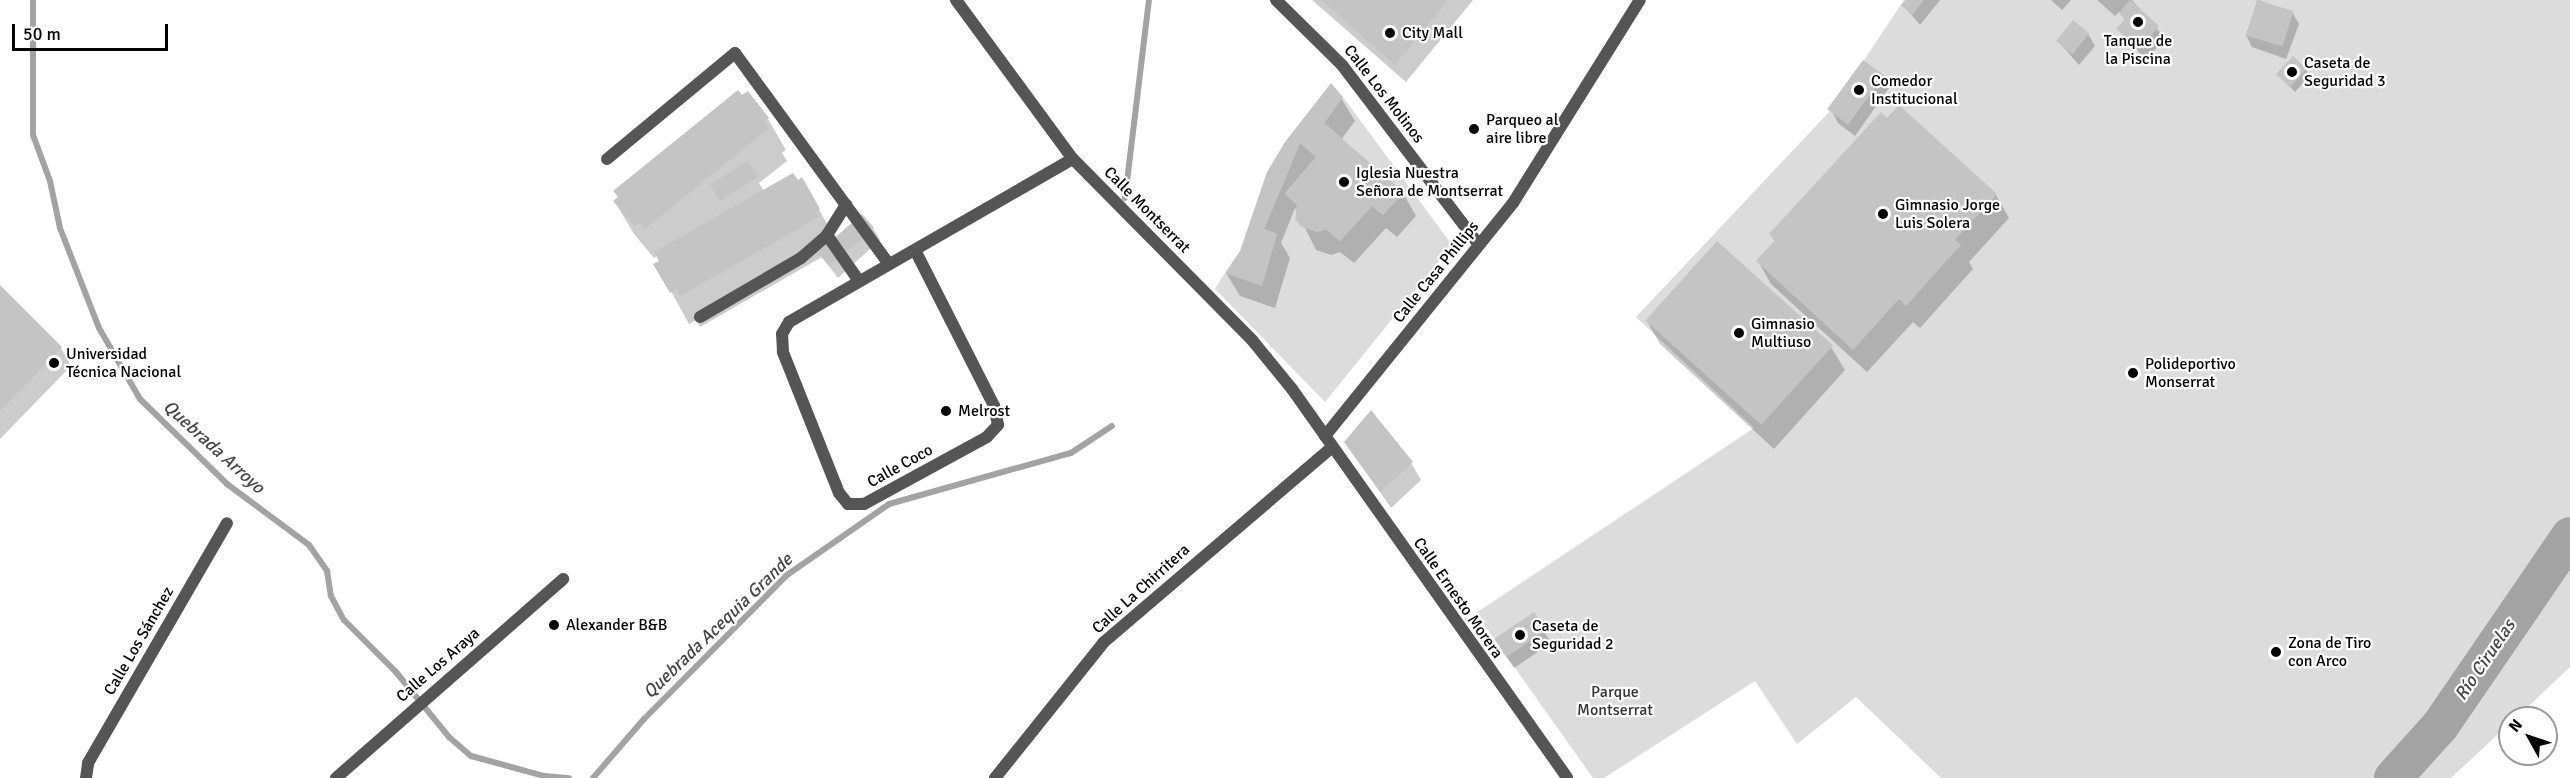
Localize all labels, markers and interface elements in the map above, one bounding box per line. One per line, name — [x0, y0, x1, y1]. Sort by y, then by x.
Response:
scale bar — [15, 12, 171, 50]
marker: Tanque de la Piscina — [2131, 15, 2145, 29]
text: 50 m — [23, 23, 61, 45]
place label: City Mall — [1402, 23, 1463, 43]
marker: City Mall — [1383, 26, 1397, 40]
place label: Tanque de la Piscina — [2104, 31, 2172, 69]
street label: Calle Los Molinos — [1340, 41, 1428, 147]
place label: Caseta de Seguridad 3 — [2304, 53, 2386, 91]
marker: Caseta de Seguridad 3 — [2285, 65, 2299, 79]
place label: Comedor Institucional — [1871, 71, 1958, 109]
marker: Comedor Institucional — [1852, 83, 1866, 97]
place label: Parqueo al aire libre — [1486, 110, 1558, 148]
marker: Parqueo al aire libre — [1467, 122, 1481, 136]
street label: Calle Montserrat — [1100, 163, 1194, 257]
place label: Iglesia Nuestra Señora de Montserrat — [1356, 163, 1503, 201]
marker: Iglesia Nuestra Señora de Montserrat — [1337, 175, 1351, 189]
place label: Gimnasio Jorge Luis Solera — [1895, 195, 2000, 233]
marker: Gimnasio Jorge Luis Solera — [1876, 207, 1890, 221]
street label: Calle Casa Phillips — [1389, 217, 1483, 327]
place label: Gimnasio Multiuso — [1751, 314, 1815, 352]
marker: Gimnasio Multiuso — [1732, 326, 1746, 340]
place label: Universidad Técnica Nacional — [66, 344, 181, 382]
place label: Polideportivo Monserrat — [2145, 354, 2236, 392]
marker: Universidad Técnica Nacional — [47, 356, 61, 370]
marker: Polideportivo Monserrat — [2126, 366, 2140, 380]
water label: Quebrada Arroyo — [159, 396, 269, 498]
place label: Melrost — [958, 401, 1010, 421]
marker: Melrost — [939, 404, 953, 418]
street label: Calle Coco — [864, 440, 936, 492]
street label: Calle Ernesto Morera — [1409, 534, 1507, 662]
street label: Calle La Chirritera — [1088, 540, 1194, 638]
water label: Quebrada Acequia Grande — [639, 549, 797, 703]
street label: Calle Los Sánchez — [100, 583, 178, 699]
place label: Alexander B&B — [566, 615, 667, 635]
place label: Caseta de Seguridad 2 — [1532, 616, 1614, 654]
water label: Río Ciruelas — [2450, 616, 2520, 704]
marker: Alexander B&B — [547, 618, 561, 632]
street label: Calle Los Araya — [392, 624, 484, 706]
marker: Caseta de Seguridad 2 — [1513, 628, 1527, 642]
place label: Zona de Tiro con Arco — [2288, 633, 2371, 671]
marker: Zona de Tiro con Arco — [2269, 645, 2283, 659]
park label: Parque Montserrat — [1577, 682, 1653, 720]
north arrow — [2498, 706, 2558, 766]
text: N — [2504, 715, 2527, 736]

